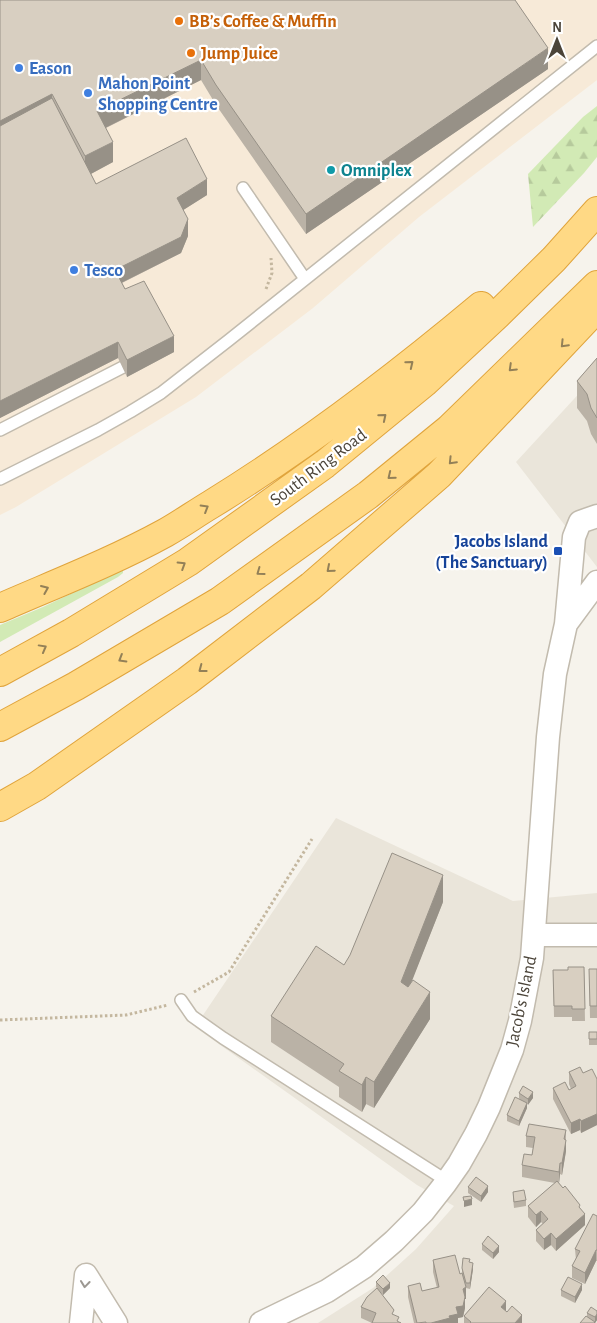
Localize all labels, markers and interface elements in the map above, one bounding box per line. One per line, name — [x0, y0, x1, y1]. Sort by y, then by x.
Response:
place label: BB’s Coffee & Muffin — [189, 13, 337, 31]
marker: BB’s Coffee & Muffin — [173, 15, 185, 27]
north arrow — [532, 15, 582, 65]
text: N — [552, 21, 562, 35]
place label: Jump Juice — [201, 45, 278, 63]
marker: Jump Juice — [185, 47, 197, 59]
place label: Eason — [29, 60, 72, 78]
marker: Eason — [13, 62, 25, 74]
place label: Mahon Point Shopping Centre — [98, 75, 218, 114]
marker: Mahon Point Shopping Centre — [82, 87, 94, 99]
place label: Omniplex — [341, 162, 413, 180]
marker: Omniplex — [325, 164, 337, 176]
place label: Tesco — [84, 262, 123, 280]
marker: Tesco — [68, 264, 80, 276]
one-way arrow — [561, 338, 570, 347]
one-way arrow — [404, 362, 413, 370]
one-way arrow — [509, 363, 518, 372]
one-way arrow — [377, 414, 386, 422]
street label: South Ring Road — [267, 426, 370, 510]
one-way arrow — [449, 456, 458, 465]
one-way arrow — [387, 471, 396, 480]
one-way arrow — [200, 505, 209, 514]
place label: Jacobs Island (The Sanctuary) — [435, 533, 549, 572]
marker: Jacobs Island (The Sanctuary) — [552, 545, 564, 557]
one-way arrow — [177, 562, 186, 572]
one-way arrow — [327, 563, 336, 572]
one-way arrow — [256, 566, 266, 575]
one-way arrow — [40, 584, 49, 595]
one-way arrow — [37, 644, 46, 654]
one-way arrow — [119, 652, 128, 662]
one-way arrow — [198, 663, 208, 672]
street label: Jacob's Island — [504, 954, 540, 1048]
one-way arrow — [80, 1281, 91, 1289]

